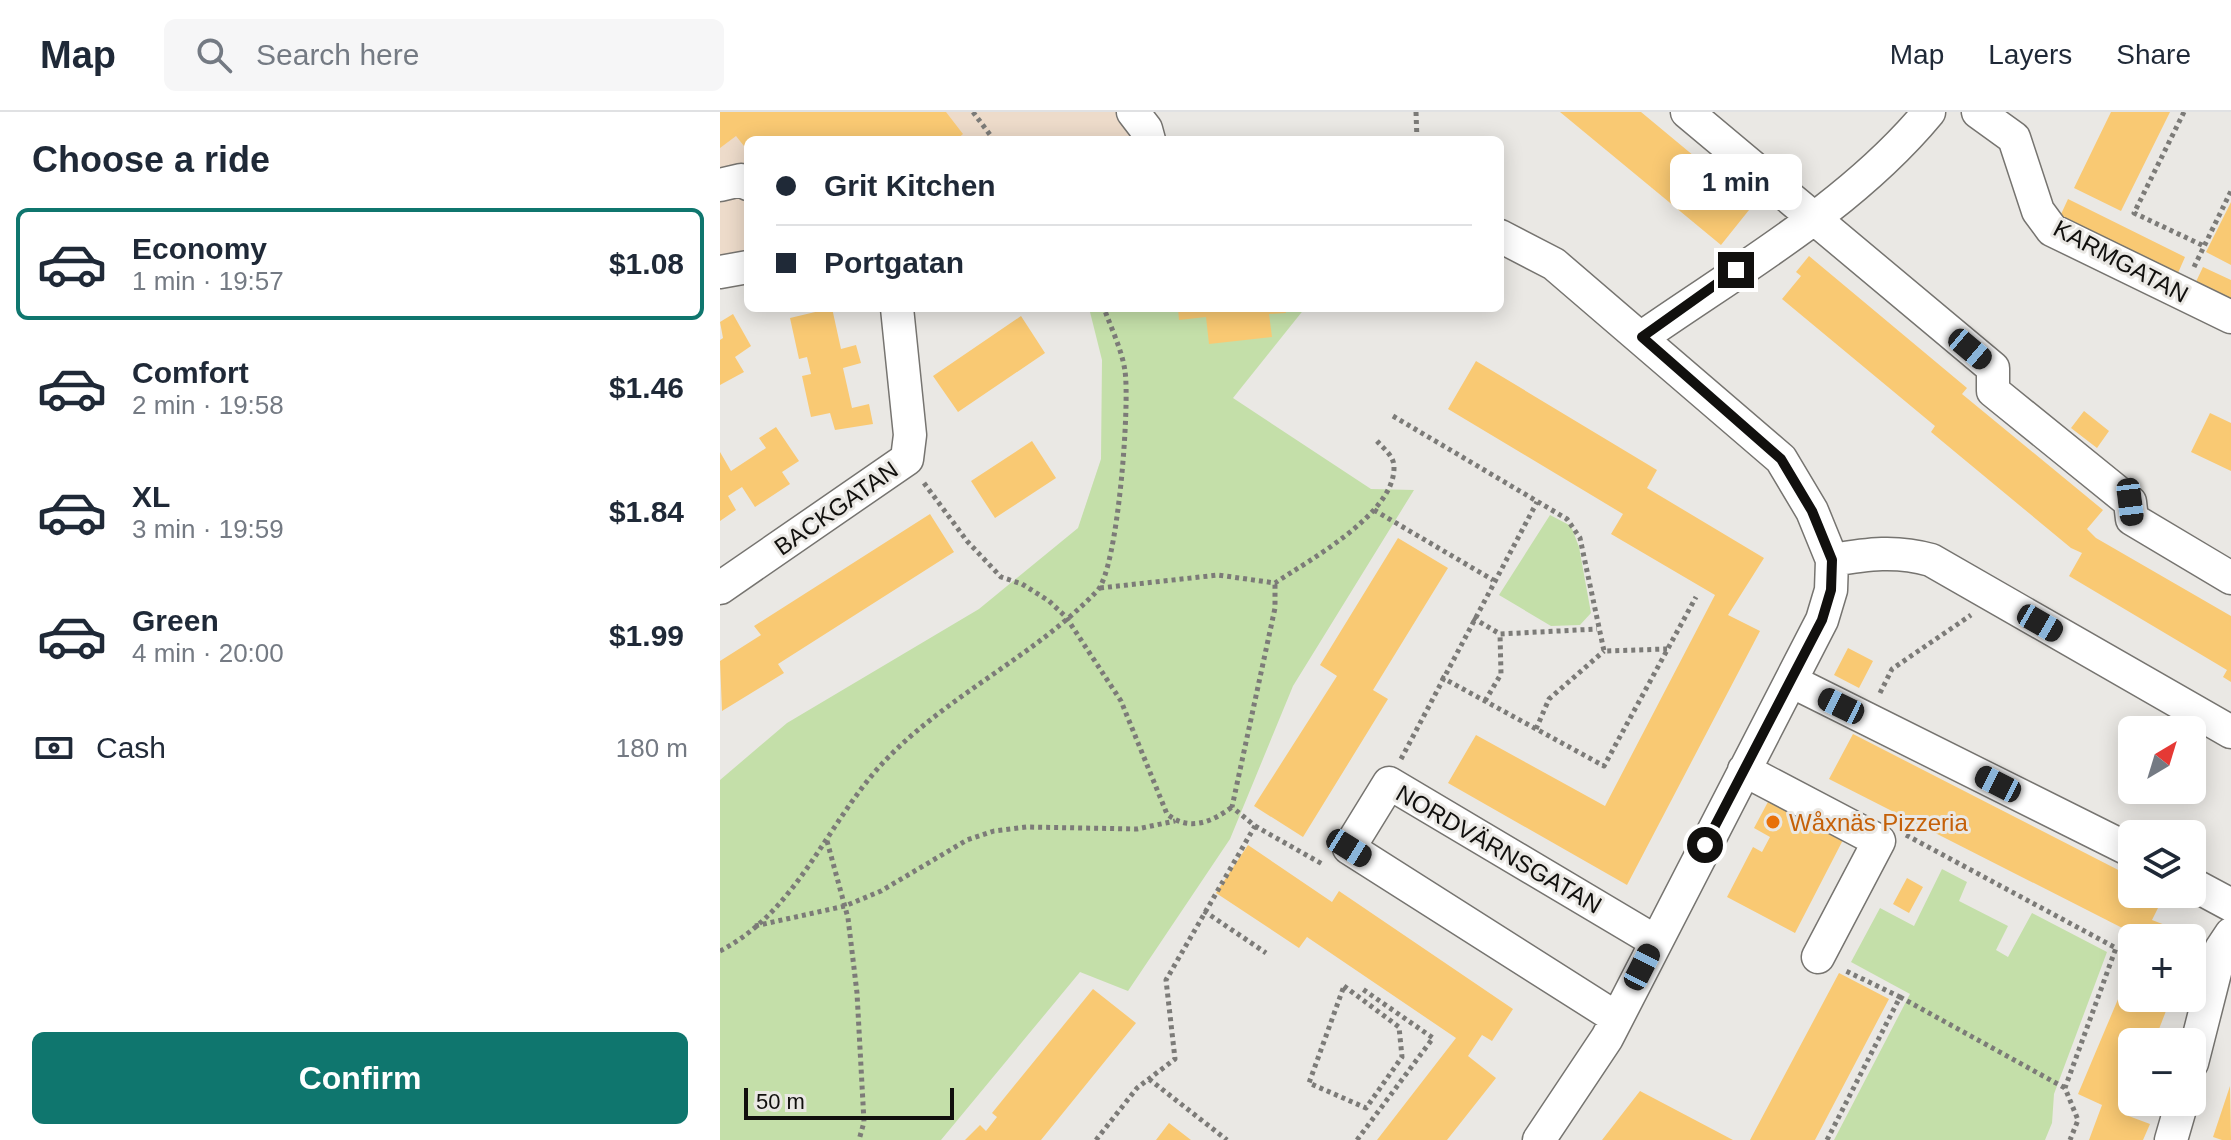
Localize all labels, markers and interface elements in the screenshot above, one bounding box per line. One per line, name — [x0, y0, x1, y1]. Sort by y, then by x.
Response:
search box — [164, 19, 724, 91]
icon: search — [192, 33, 236, 77]
text: Map — [40, 34, 116, 76]
text: Search here — [256, 38, 419, 71]
text: Map — [1890, 39, 1944, 70]
text: Layers — [1988, 39, 2072, 70]
text: Share — [2116, 39, 2191, 70]
text: Choose a ride — [32, 139, 270, 180]
callout: 1 min — [1670, 154, 1802, 210]
text: 1 min — [1702, 167, 1770, 197]
text: Grit Kitchen — [824, 169, 996, 202]
street label: KARMGATAN — [2049, 214, 2193, 308]
icon: car — [36, 228, 108, 300]
text: Economy — [132, 232, 267, 265]
text: Portgatan — [824, 246, 964, 279]
text: $1.08 — [609, 247, 684, 280]
route end — [1718, 252, 1754, 288]
text: 1 min · 19:57 — [132, 266, 284, 296]
car — [1944, 324, 1996, 374]
icon: car — [36, 352, 108, 424]
text: Comfort — [132, 356, 249, 389]
text: $1.46 — [609, 371, 684, 404]
text: 2 min · 19:58 — [132, 390, 284, 420]
street label: BACKGATAN — [769, 456, 903, 560]
icon: car — [36, 476, 108, 548]
car — [2115, 477, 2145, 527]
text: XL — [132, 480, 170, 513]
text: $1.84 — [609, 495, 684, 528]
text: 3 min · 19:59 — [132, 514, 284, 544]
icon: car — [36, 600, 108, 672]
car — [2013, 601, 2067, 645]
text: Green — [132, 604, 219, 637]
text: $1.99 — [609, 619, 684, 652]
text: 4 min · 20:00 — [132, 638, 284, 668]
car — [1814, 685, 1868, 727]
north arrow — [2118, 716, 2206, 804]
map controls — [2118, 716, 2206, 1116]
icon: cash — [32, 726, 76, 770]
text: Cash — [96, 731, 166, 764]
text: 180 m — [616, 733, 688, 763]
car — [1971, 762, 2025, 806]
street label: NORDVÄRNSGATAN — [1392, 779, 1606, 919]
place label: Wåxnäs Pizzeria — [1789, 809, 1968, 836]
marker: Wåxnäs Pizzeria — [1764, 813, 1782, 831]
button: layers — [2118, 820, 2206, 908]
car — [1322, 825, 1376, 871]
route start — [1687, 827, 1723, 863]
button: + — [2118, 924, 2206, 1012]
car — [1620, 940, 1664, 994]
button: − — [2118, 1028, 2206, 1116]
button: Confirm — [32, 1032, 688, 1124]
scale bar — [744, 1084, 954, 1120]
text: 50 m — [756, 1089, 805, 1114]

